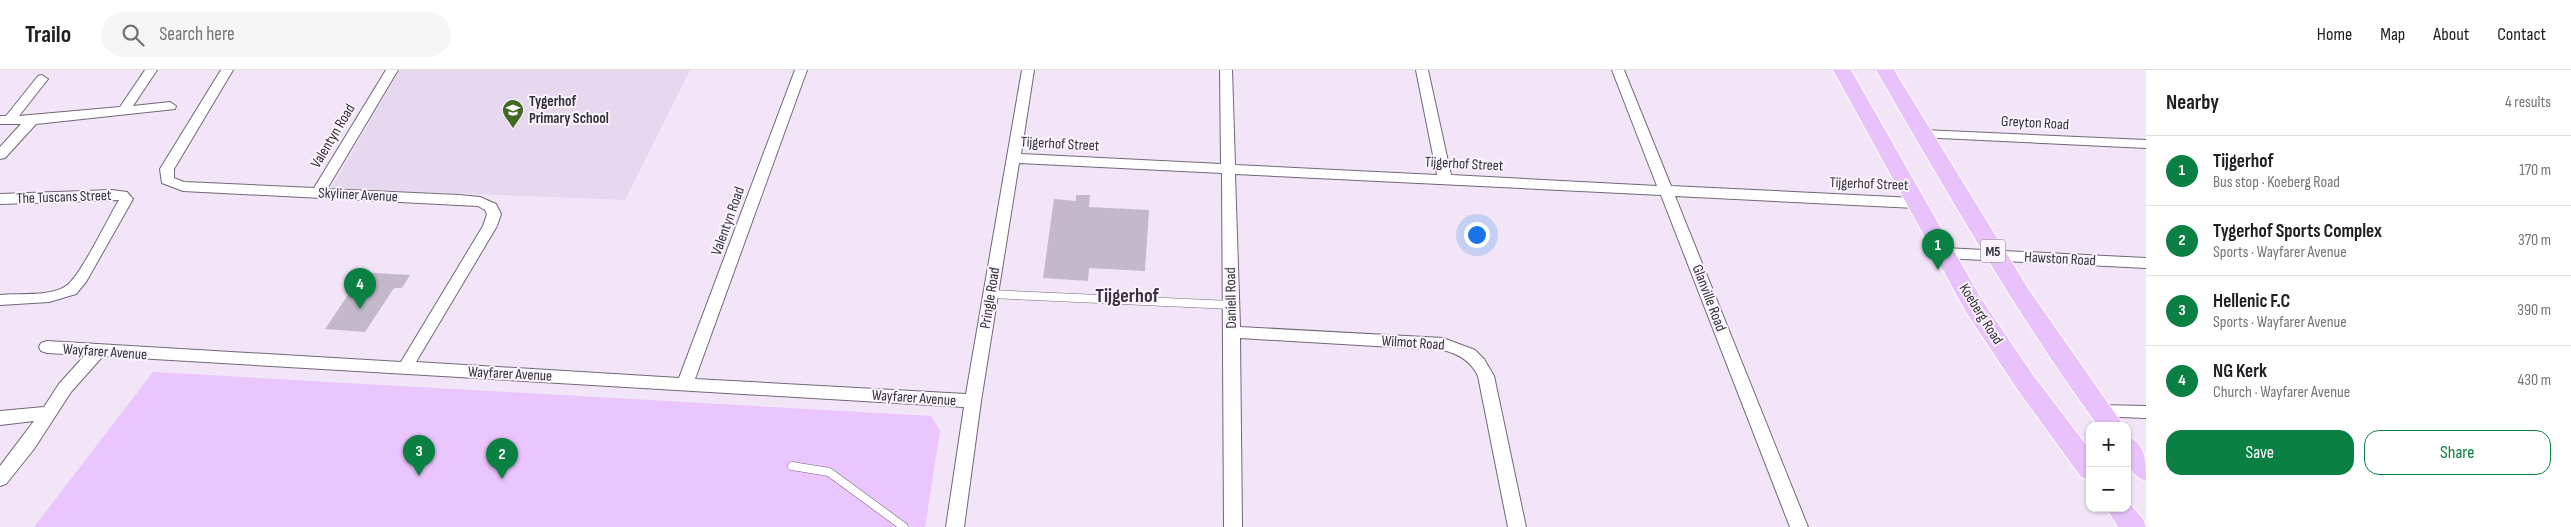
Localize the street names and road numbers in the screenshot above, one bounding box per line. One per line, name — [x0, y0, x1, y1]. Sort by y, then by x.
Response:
street label: Valentyn Road — [306, 100, 360, 172]
street label: Greyton Road — [2001, 112, 2069, 134]
street label: Tijgerhof Street — [1020, 132, 1100, 156]
street label: Tijgerhof Street — [1424, 152, 1504, 176]
street label: Tijgerhof Street — [1829, 173, 1909, 195]
street label: Skyliner Avenue — [318, 183, 398, 207]
street label: Valentyn Road — [707, 184, 749, 258]
street label: The Tuscans Street — [16, 186, 112, 208]
road number: M5 — [1980, 240, 2006, 262]
street label: Hawston Road — [2024, 248, 2096, 270]
street label: Glanville Road — [1688, 262, 1730, 334]
street label: Pringle Road — [976, 266, 1004, 330]
street label: Daniell Road — [1221, 267, 1241, 329]
street label: Koeberg Road — [1955, 280, 2007, 348]
street label: Wilmot Road — [1381, 331, 1445, 355]
street label: Wayfarer Avenue — [62, 340, 148, 364]
street label: Wayfarer Avenue — [467, 362, 553, 386]
street label: Wayfarer Avenue — [871, 386, 957, 410]

